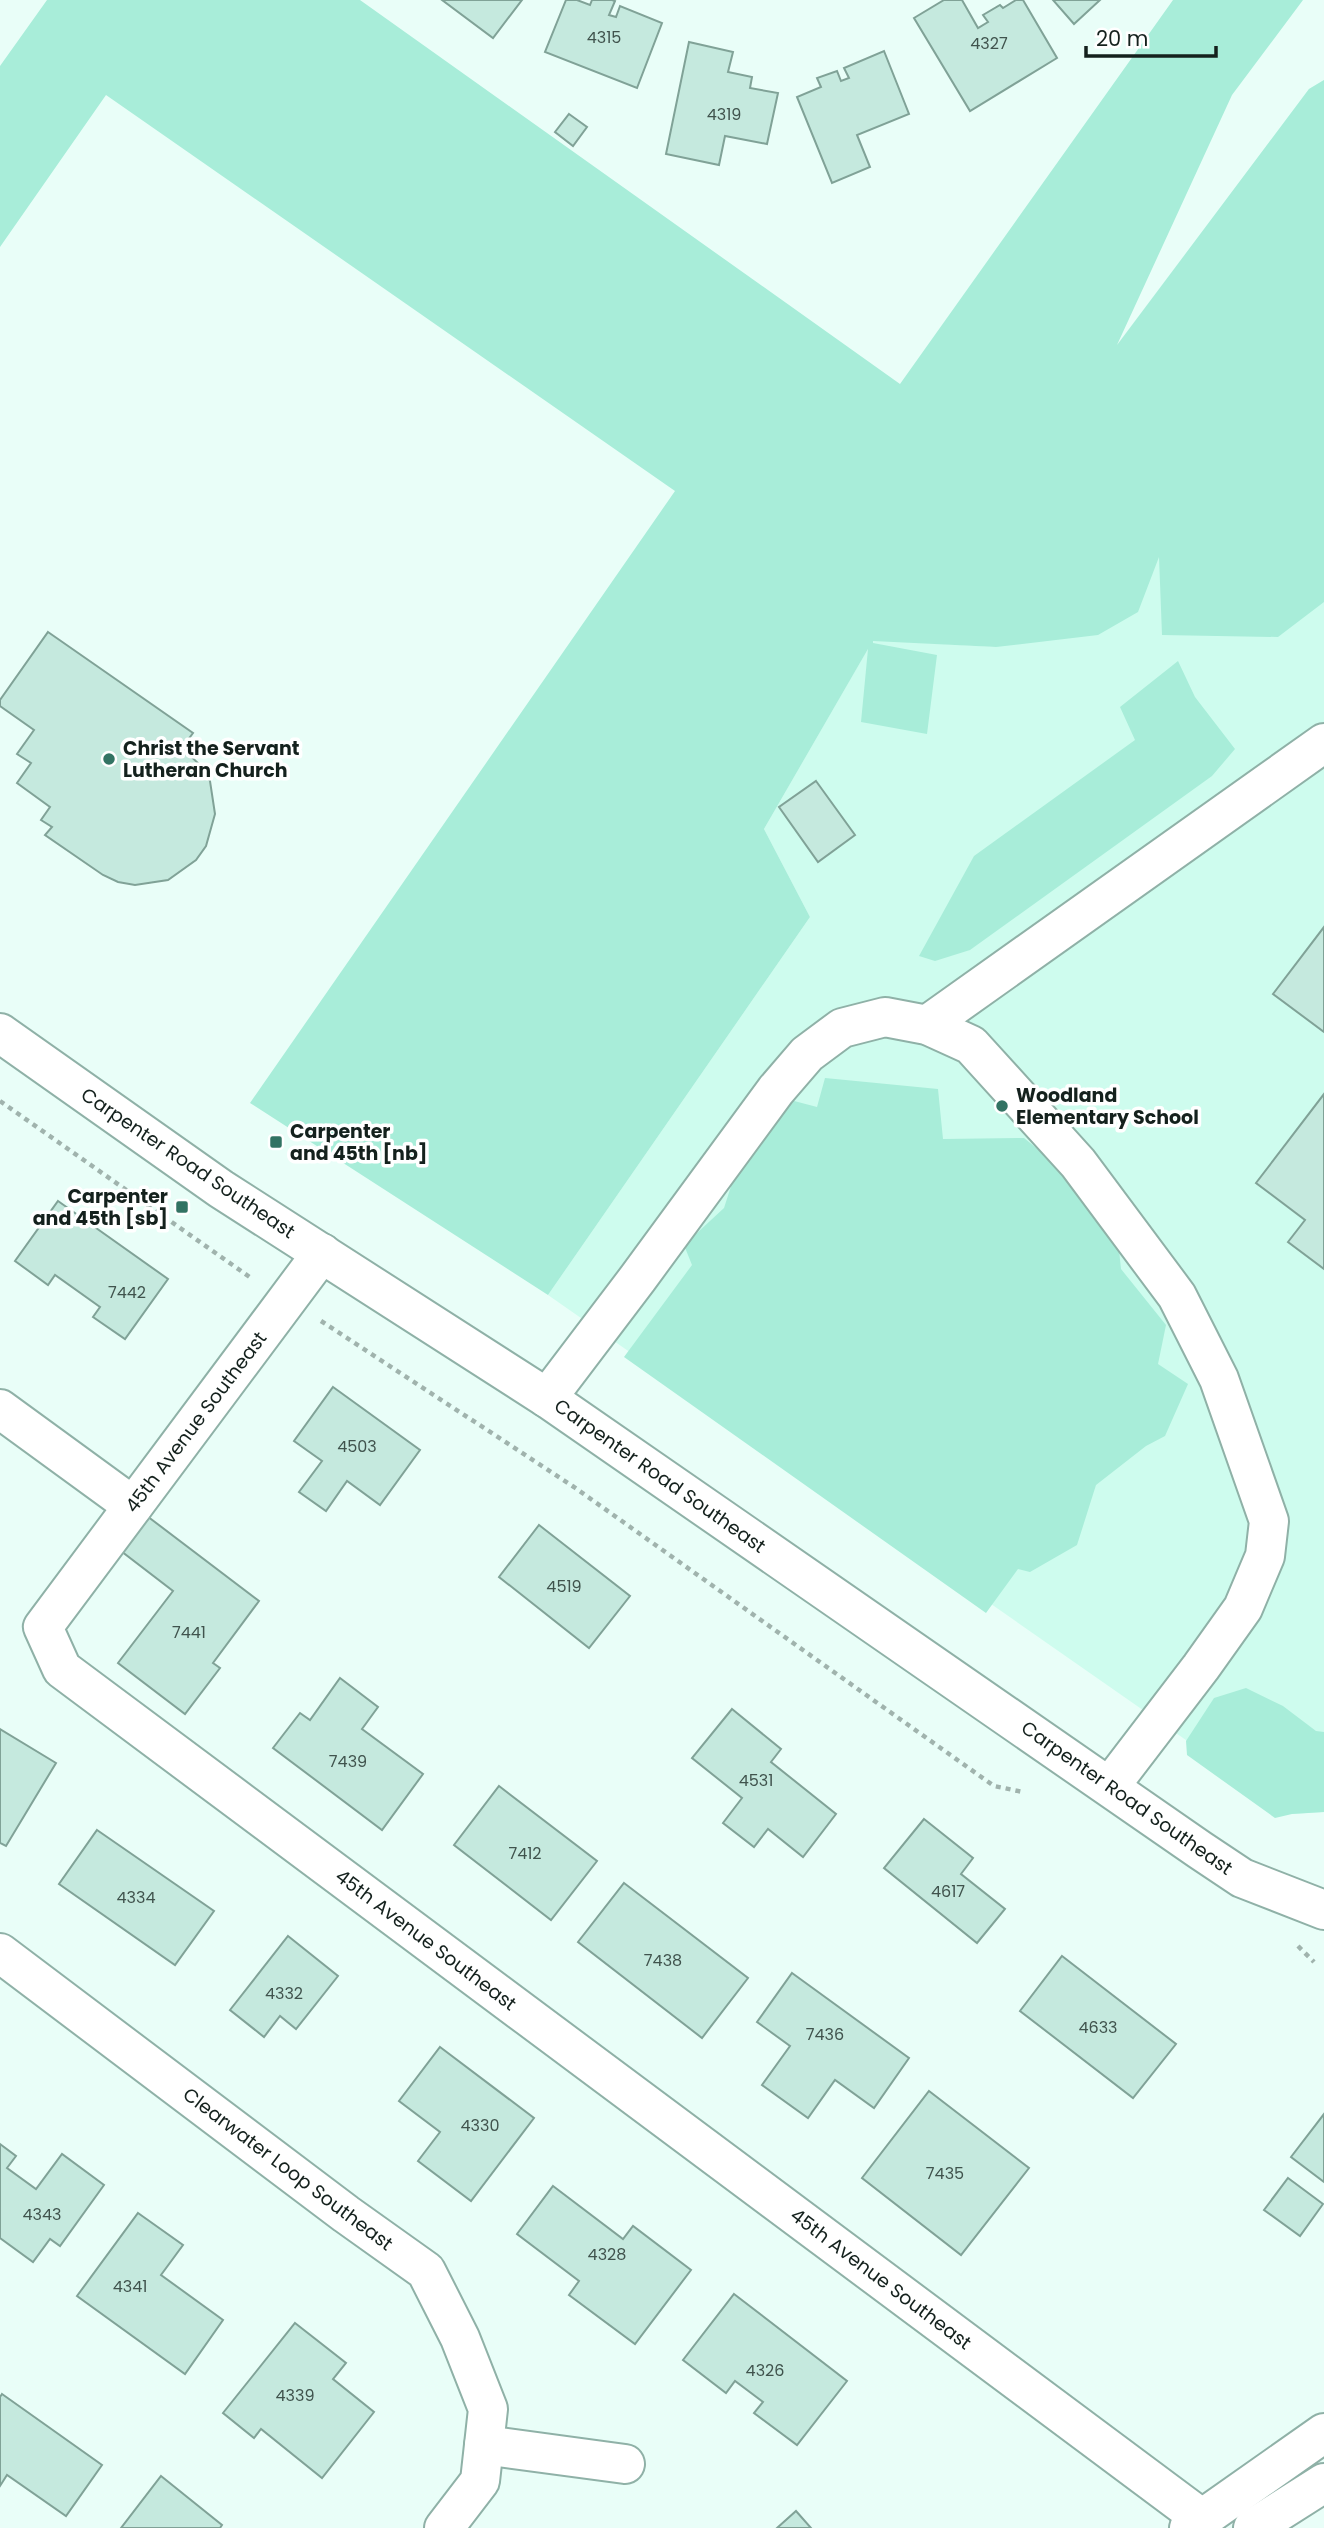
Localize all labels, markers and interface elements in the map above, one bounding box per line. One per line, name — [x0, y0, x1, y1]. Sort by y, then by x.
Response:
scale bar — [1086, 14, 1216, 58]
text: 20 m — [1096, 24, 1149, 53]
house number: 4315 — [587, 26, 621, 49]
house number: 4327 — [970, 32, 1008, 55]
house number: 4319 — [707, 103, 741, 126]
place label: Christ the Servant Lutheran Church — [123, 735, 300, 784]
marker: Christ the Servant Lutheran Church — [101, 751, 117, 767]
street label: Carpenter Road Southeast — [76, 1081, 300, 1245]
place label: Woodland Elementary School — [1016, 1082, 1199, 1131]
marker: Woodland Elementary School — [994, 1098, 1010, 1114]
place label: Carpenter and 45th [nb] — [290, 1118, 427, 1167]
marker: Carpenter and 45th [nb] — [268, 1134, 284, 1150]
place label: Carpenter and 45th [sb] — [33, 1183, 168, 1232]
marker: Carpenter and 45th [sb] — [174, 1199, 190, 1215]
house number: 7442 — [108, 1281, 146, 1304]
street label: 45th Avenue Southeast — [119, 1326, 273, 1518]
street label: Carpenter Road Southeast — [549, 1392, 771, 1560]
house number: 4503 — [337, 1435, 377, 1458]
house number: 4519 — [546, 1575, 582, 1598]
house number: 7441 — [172, 1621, 206, 1644]
street label: Carpenter Road Southeast — [1016, 1714, 1238, 1882]
house number: 7439 — [329, 1750, 367, 1773]
house number: 4531 — [739, 1769, 773, 1792]
house number: 7412 — [508, 1842, 542, 1865]
street label: 45th Avenue Southeast — [330, 1863, 522, 2017]
house number: 4617 — [931, 1880, 965, 1903]
house number: 4334 — [117, 1886, 155, 1909]
house number: 7438 — [644, 1949, 682, 1972]
house number: 4332 — [265, 1982, 303, 2005]
house number: 4633 — [1078, 2016, 1118, 2039]
house number: 7436 — [806, 2023, 844, 2046]
street label: Clearwater Loop Southeast — [177, 2081, 399, 2257]
house number: 4330 — [461, 2114, 499, 2137]
house number: 7435 — [926, 2162, 964, 2185]
street label: 45th Avenue Southeast — [785, 2202, 977, 2356]
house number: 4343 — [23, 2203, 61, 2226]
house number: 4328 — [588, 2243, 626, 2266]
house number: 4341 — [113, 2275, 147, 2298]
house number: 4326 — [746, 2359, 784, 2382]
house number: 4339 — [276, 2384, 315, 2407]

